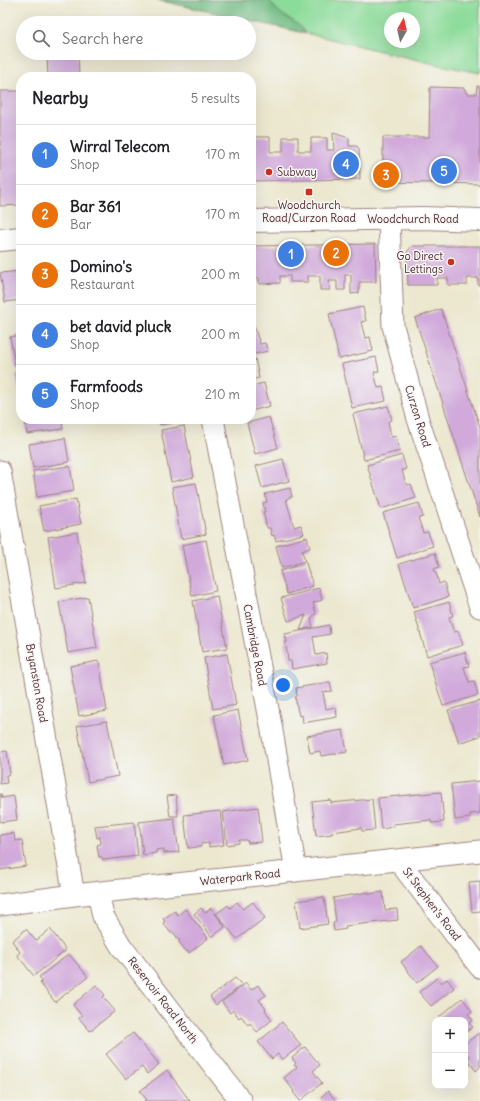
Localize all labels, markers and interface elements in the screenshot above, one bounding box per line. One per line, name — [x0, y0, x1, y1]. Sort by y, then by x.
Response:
north arrow — [384, 12, 420, 48]
search box — [16, 16, 256, 60]
icon: search — [30, 27, 52, 49]
text: Search here — [62, 29, 143, 48]
text: Nearby — [32, 87, 88, 109]
text: 5 results — [191, 90, 240, 107]
text: Wirral Telecom — [70, 137, 170, 156]
text: 1 — [42, 146, 48, 163]
text: 170 m — [205, 146, 240, 163]
pin: 4 — [333, 149, 359, 179]
text: Shop — [70, 156, 99, 173]
pin: 5 — [431, 156, 457, 186]
pin: 3 — [373, 160, 399, 190]
place label: Subway — [277, 165, 317, 179]
marker: Subway — [264, 167, 274, 177]
marker: Woodchurch Road/Curzon Road — [304, 187, 314, 197]
text: Bar 361 — [70, 197, 121, 216]
place label: Woodchurch Road/Curzon Road — [262, 198, 356, 225]
text: 2 — [41, 206, 49, 223]
text: 170 m — [205, 206, 240, 223]
street label: Woodchurch Road — [367, 212, 459, 226]
text: Bar — [70, 216, 91, 233]
pin: 2 — [323, 238, 349, 268]
pin: 1 — [278, 239, 304, 269]
place label: Go Direct Lettings — [397, 249, 443, 276]
text: Domino's — [70, 257, 132, 276]
marker: Go Direct Lettings — [446, 257, 456, 267]
text: 3 — [41, 266, 49, 283]
text: 200 m — [201, 266, 240, 283]
text: Restaurant — [70, 276, 135, 293]
text: bet david pluck — [70, 317, 171, 336]
text: 4 — [41, 326, 49, 343]
text: 200 m — [201, 326, 240, 343]
text: Shop — [70, 336, 99, 353]
text: Farmfoods — [70, 377, 143, 396]
street label: Curzon Road — [402, 383, 434, 449]
text: 5 — [41, 386, 49, 403]
text: 210 m — [205, 386, 240, 403]
text: Shop — [70, 396, 99, 413]
street label: Cambridge Road — [240, 603, 270, 688]
street label: Bryanston Road — [23, 642, 51, 724]
your location — [273, 675, 293, 695]
street label: St Stephen's Road — [400, 865, 464, 944]
street label: Waterpark Road — [199, 866, 282, 888]
street label: Reservoir Road North — [125, 954, 201, 1046]
map controls — [432, 1017, 468, 1089]
button: + — [432, 1017, 468, 1053]
button: − — [432, 1053, 468, 1089]

